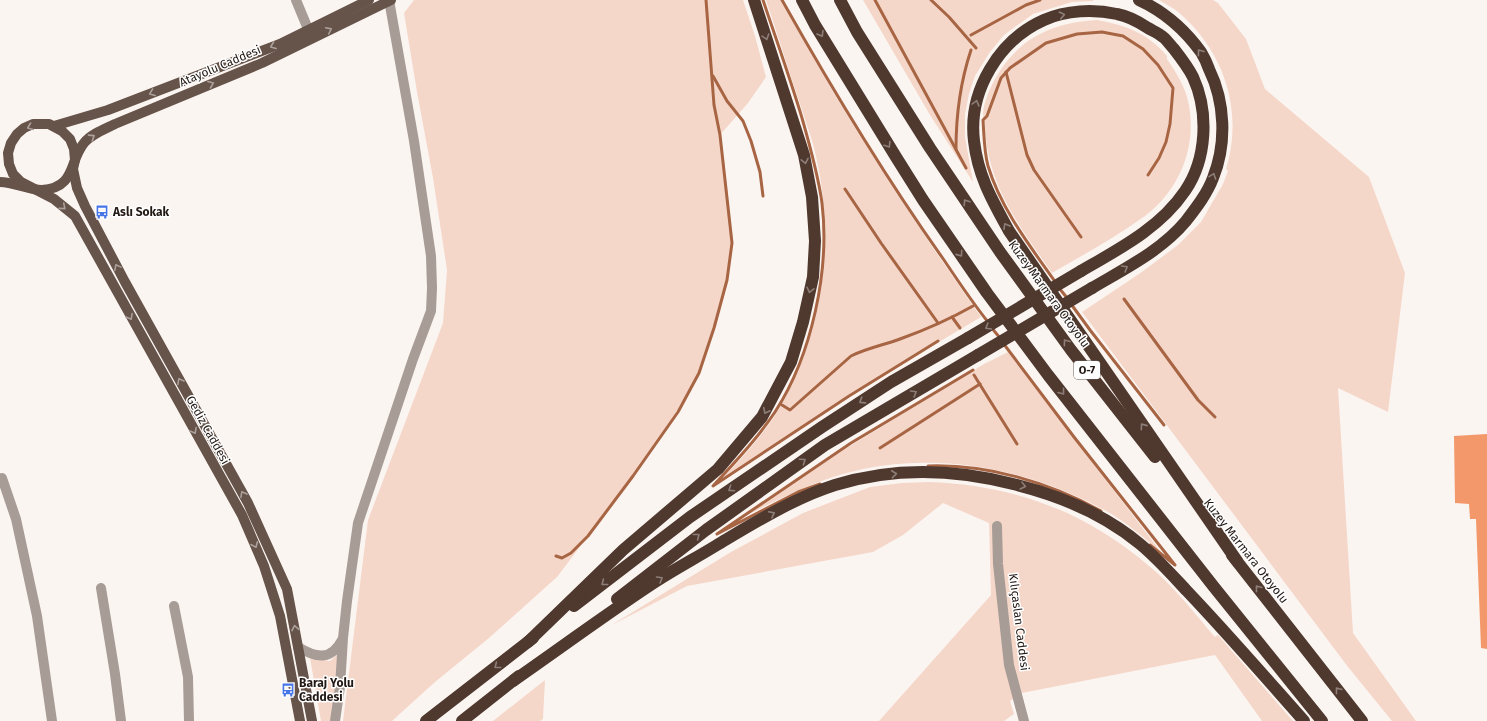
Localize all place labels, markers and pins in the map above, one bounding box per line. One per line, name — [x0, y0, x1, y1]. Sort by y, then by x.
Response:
bus stop icon: Aslı Sokak — [94, 204, 110, 220]
place label: Aslı Sokak — [112, 205, 170, 219]
place label: Baraj Yolu Caddesi — [299, 676, 354, 704]
bus stop icon: Baraj Yolu Caddesi — [280, 682, 296, 698]

